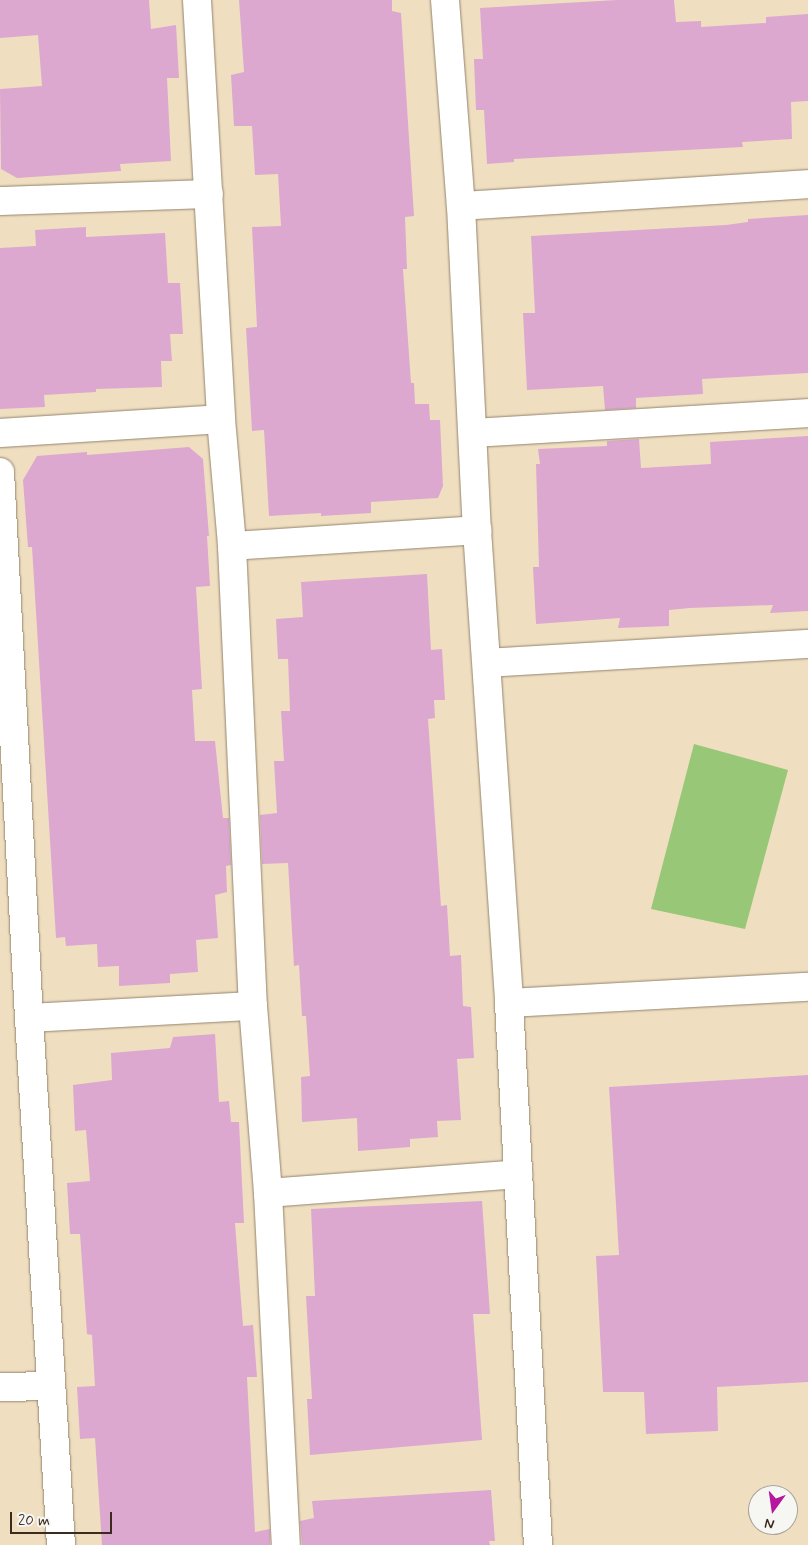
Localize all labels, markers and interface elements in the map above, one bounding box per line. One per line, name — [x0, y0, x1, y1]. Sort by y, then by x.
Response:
north arrow — [748, 1485, 798, 1535]
scale bar — [12, 1502, 115, 1534]
text: 20 m — [18, 1511, 50, 1531]
text: N — [763, 1514, 776, 1533]

